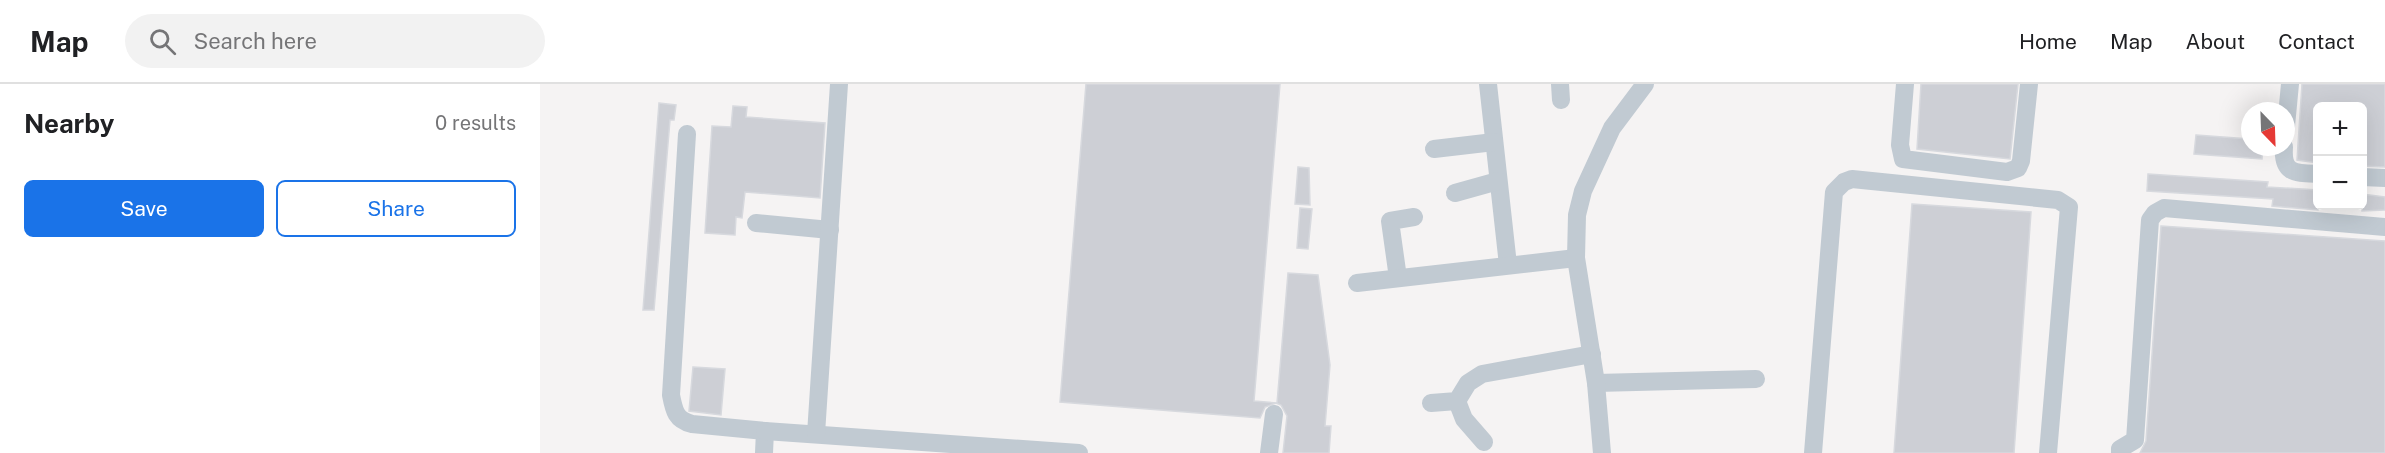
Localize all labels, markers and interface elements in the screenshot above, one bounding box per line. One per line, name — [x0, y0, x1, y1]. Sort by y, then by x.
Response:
search box — [125, 14, 545, 68]
text: Map — [30, 25, 89, 58]
icon: search — [146, 25, 179, 58]
text: Search here — [194, 28, 317, 54]
text: Home — [2019, 29, 2077, 54]
text: Map — [2110, 29, 2153, 54]
text: About — [2186, 29, 2245, 54]
text: Contact — [2278, 29, 2355, 54]
north arrow — [2241, 102, 2295, 156]
map controls — [2313, 102, 2367, 210]
button: + — [2313, 102, 2367, 156]
text: Nearby — [24, 108, 114, 139]
text: 0 results — [435, 111, 516, 135]
button: − — [2313, 156, 2367, 210]
button: Save — [24, 180, 264, 237]
button: Share — [276, 180, 516, 237]

